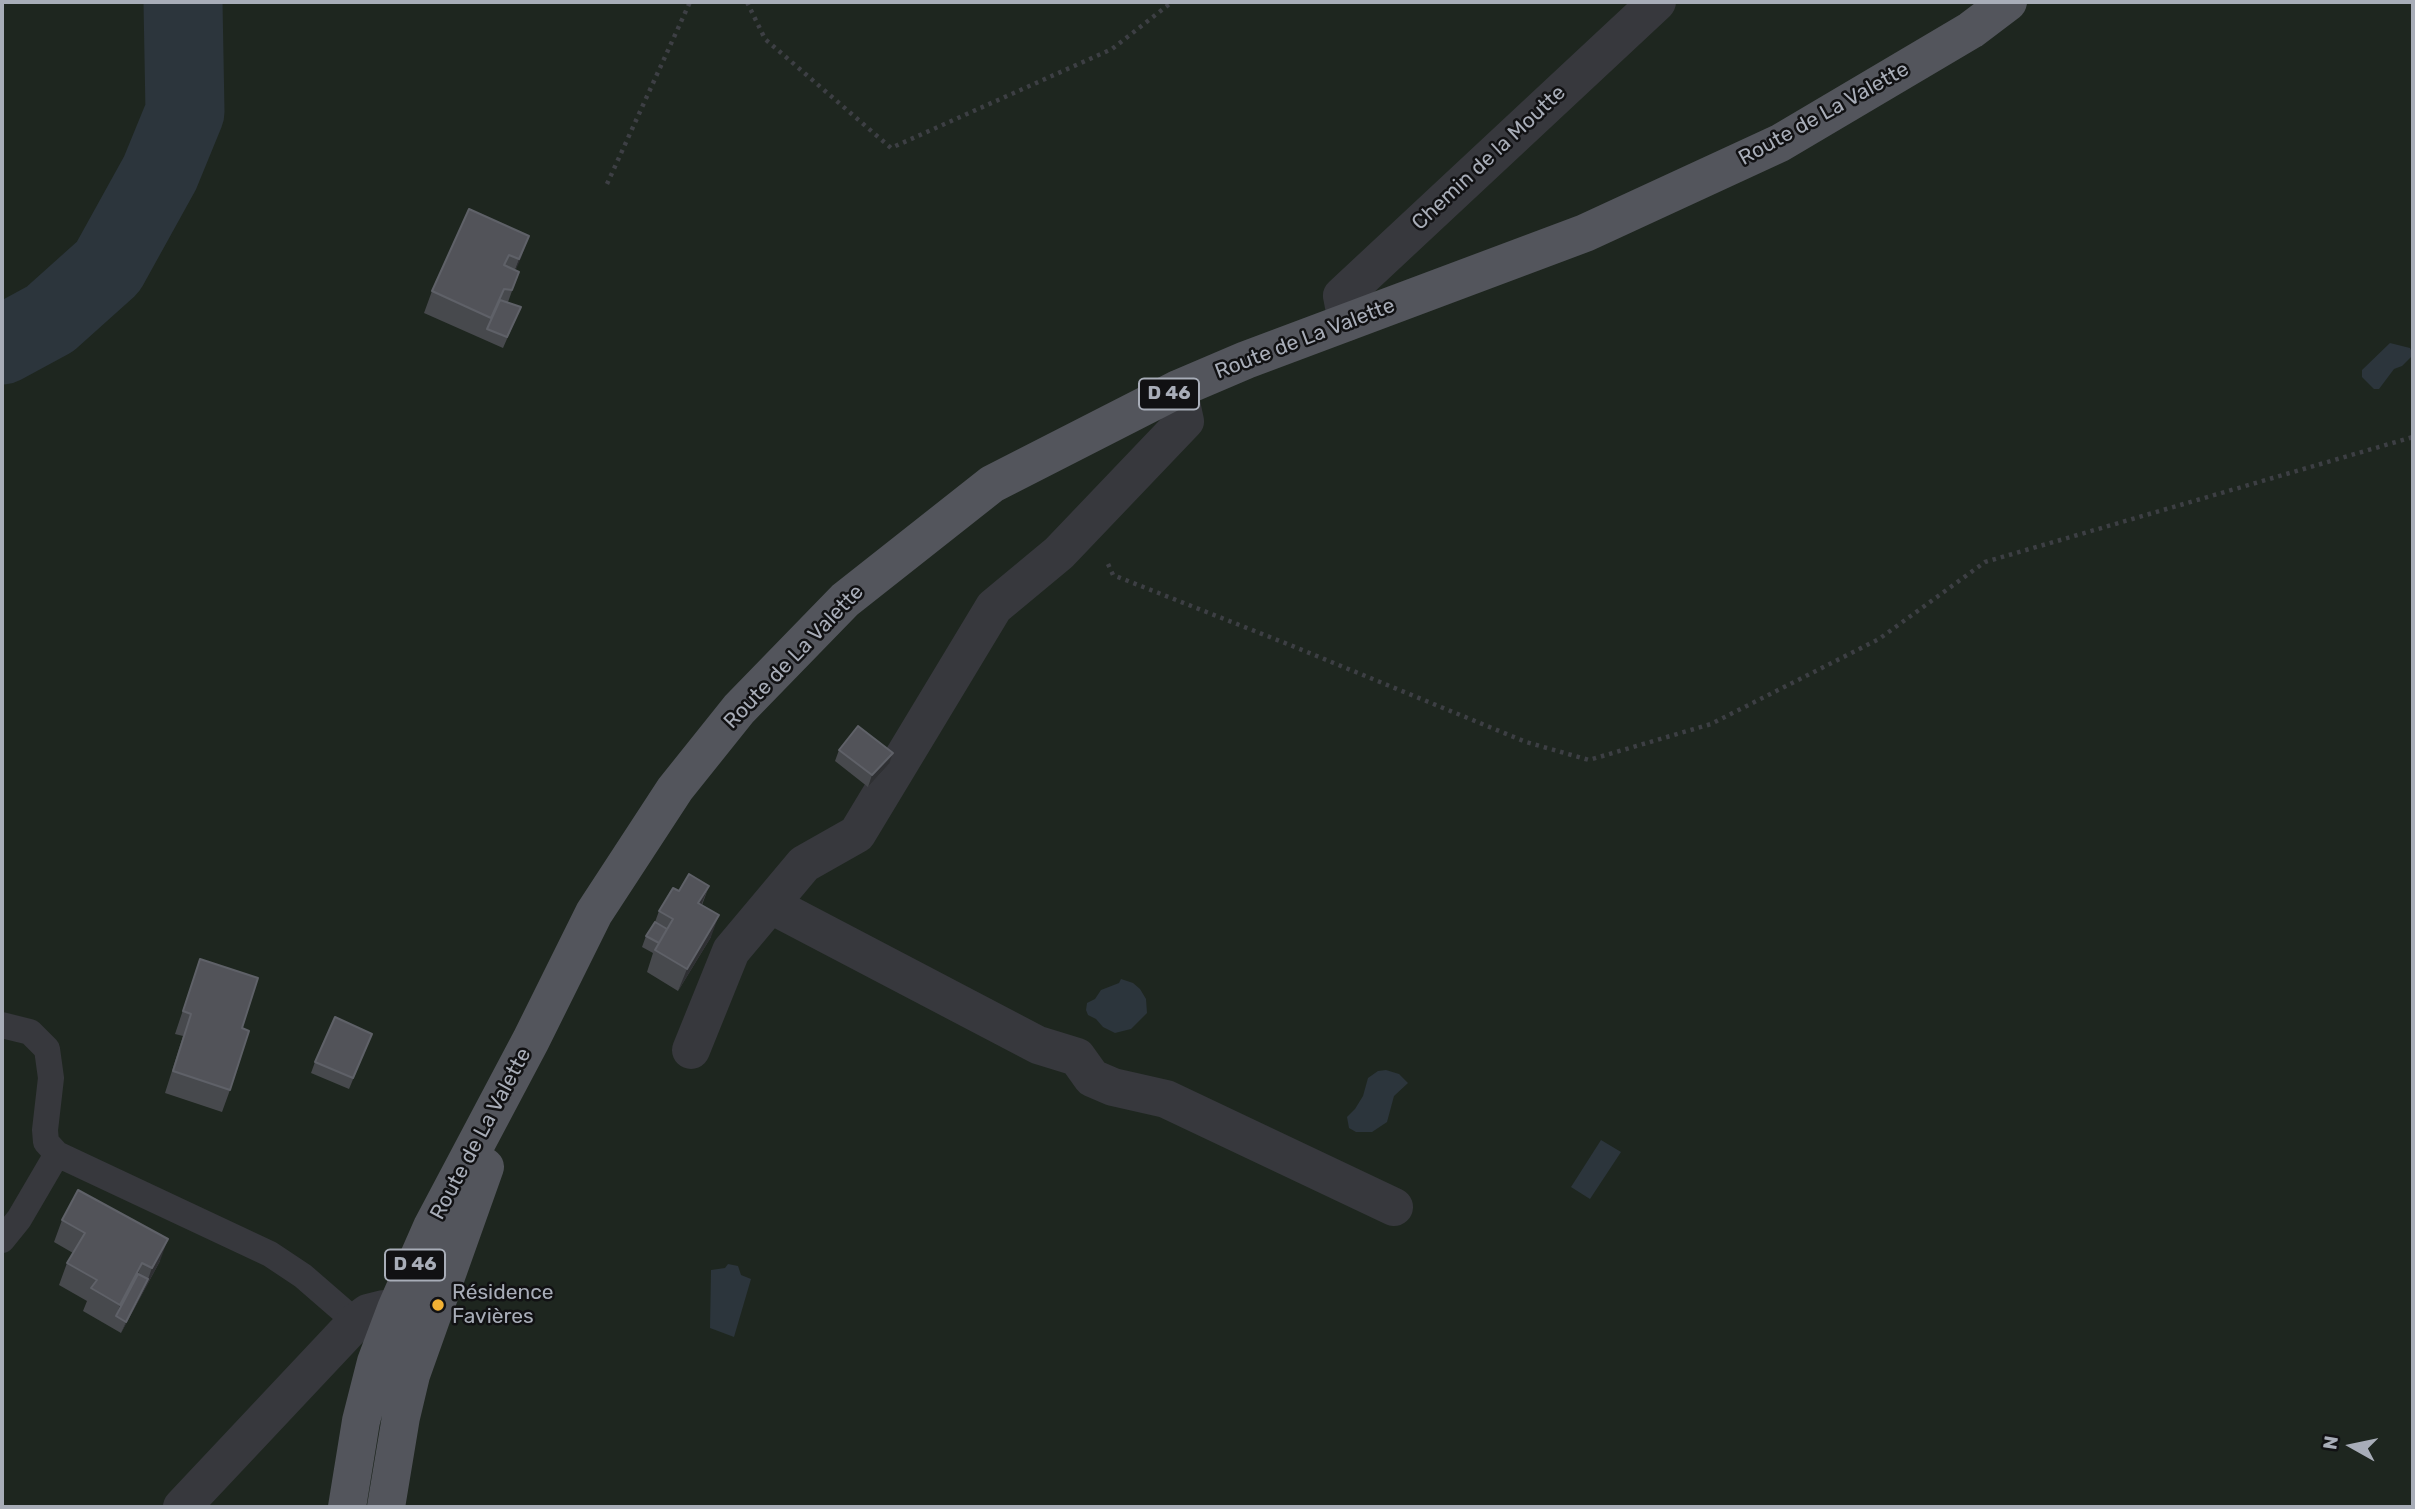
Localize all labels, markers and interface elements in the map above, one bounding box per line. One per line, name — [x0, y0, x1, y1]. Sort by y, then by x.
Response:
street label: Route de La Valette — [1735, 57, 1913, 171]
street label: Chemin de la Moutte — [1407, 80, 1571, 236]
street label: Route de La Valette — [1212, 293, 1398, 385]
road number: D 46 — [1139, 378, 1199, 410]
street label: Route de La Valette — [719, 580, 869, 734]
street label: Route de La Valette — [425, 1044, 537, 1224]
road number: D 46 — [385, 1250, 445, 1280]
place label: Résidence Favières — [452, 1280, 554, 1330]
marker: Résidence Favières — [430, 1297, 446, 1313]
north arrow — [2317, 1411, 2387, 1481]
text: N — [2318, 1434, 2343, 1451]

